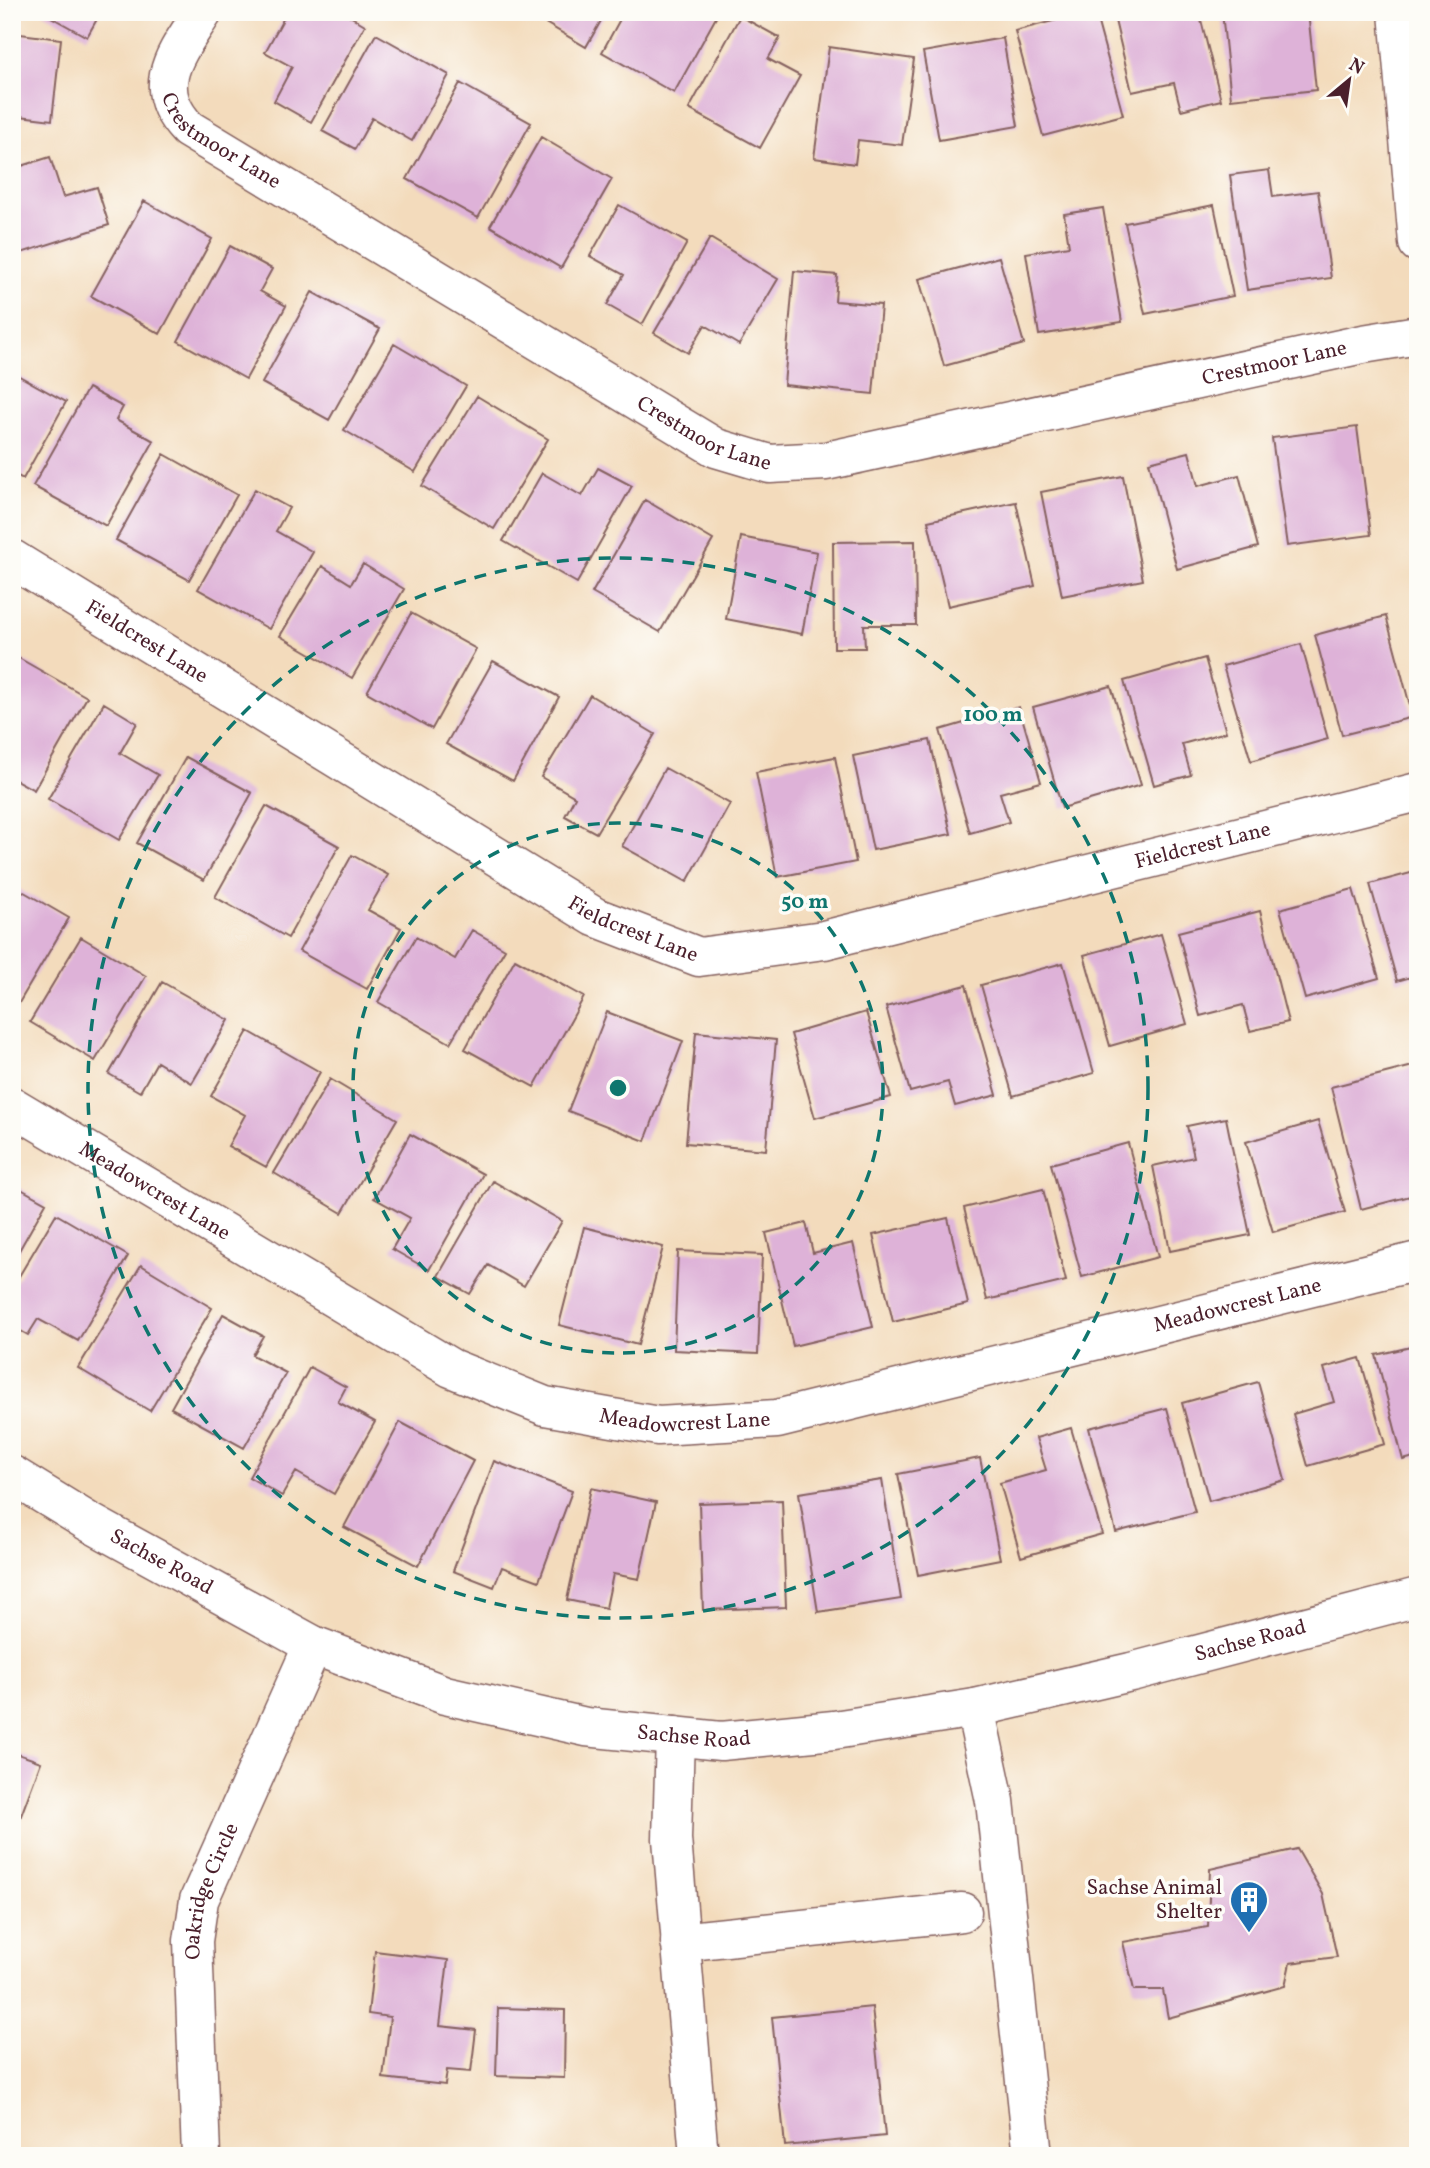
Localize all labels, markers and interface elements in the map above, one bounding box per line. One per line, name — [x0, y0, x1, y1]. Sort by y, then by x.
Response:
north arrow — [1314, 46, 1384, 116]
text: N — [1344, 52, 1369, 82]
street label: Crestmoor Lane — [154, 89, 286, 196]
street label: Crestmoor Lane — [1199, 333, 1350, 393]
street label: Crestmoor Lane — [631, 389, 775, 478]
street label: Fieldcrest Lane — [80, 593, 214, 690]
text: 100 m — [963, 701, 1023, 730]
street label: Fieldcrest Lane — [1132, 815, 1274, 877]
text: 50 m — [781, 888, 829, 917]
street label: Fieldcrest Lane — [562, 889, 702, 970]
centre of rings — [606, 1076, 630, 1100]
street label: Meadowcrest Lane — [73, 1135, 236, 1248]
street label: Meadowcrest Lane — [1151, 1271, 1325, 1340]
street label: Meadowcrest Lane — [597, 1401, 771, 1441]
street label: Sachse Road — [105, 1522, 219, 1602]
street label: Sachse Road — [1192, 1612, 1309, 1669]
street label: Sachse Road — [636, 1718, 752, 1756]
street label: Oakridge Circle — [178, 1818, 246, 1960]
place label: Sachse Animal Shelter — [1086, 1874, 1222, 1927]
building icon: Sachse Animal Shelter — [1228, 1879, 1270, 1934]

